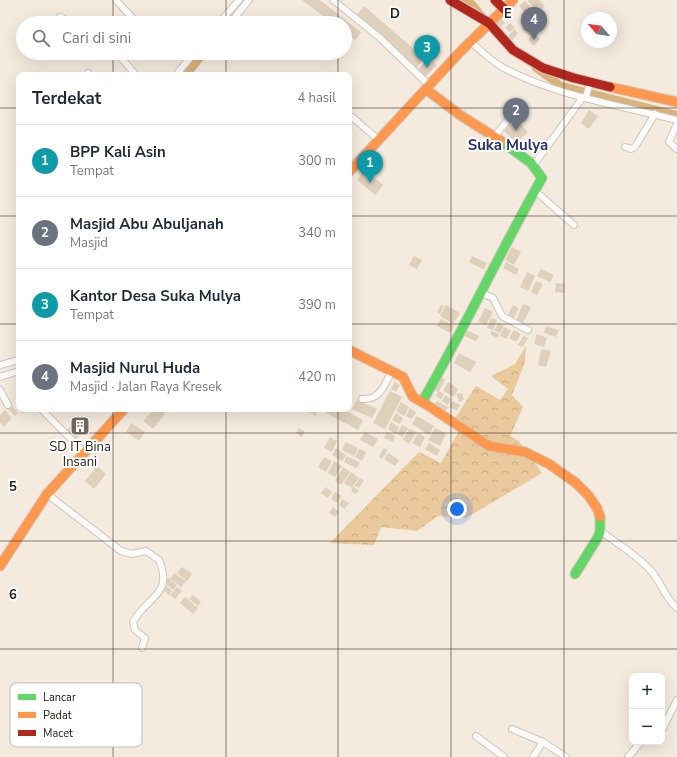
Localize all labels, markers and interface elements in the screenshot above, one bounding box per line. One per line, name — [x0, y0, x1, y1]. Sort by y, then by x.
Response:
text: D — [390, 5, 400, 23]
text: E — [504, 5, 512, 23]
pin: 4 — [521, 7, 547, 40]
north arrow — [581, 12, 617, 48]
search box — [16, 16, 352, 60]
icon: search — [30, 27, 52, 49]
text: Cari di sini — [62, 28, 131, 48]
pin: 3 — [414, 35, 440, 68]
text: Terdekat — [32, 87, 101, 110]
text: 4 hasil — [297, 89, 336, 107]
pin: 2 — [503, 98, 529, 131]
district label: Suka Mulya — [468, 135, 548, 155]
text: BPP Kali Asin — [70, 142, 166, 162]
pin: 1 — [357, 150, 383, 183]
text: 1 — [41, 152, 49, 170]
text: 300 m — [298, 152, 336, 170]
text: Tempat — [70, 162, 114, 180]
text: Masjid Abu Abuljanah — [70, 214, 224, 234]
text: 2 — [41, 224, 49, 242]
text: 340 m — [298, 224, 336, 242]
text: Masjid — [70, 234, 108, 252]
text: Kantor Desa Suka Mulya — [70, 286, 241, 306]
text: 3 — [41, 296, 49, 314]
text: 390 m — [298, 296, 336, 314]
text: Tempat — [70, 306, 114, 324]
text: Masjid Nurul Huda — [70, 358, 200, 378]
text: 4 — [41, 368, 49, 386]
text: 420 m — [298, 368, 336, 386]
text: Masjid · Jalan Raya Kresek — [70, 378, 222, 396]
building icon: SD IT Bina Insani — [69, 415, 91, 437]
place label: SD IT Bina Insani — [49, 438, 111, 471]
text: 5 — [9, 478, 17, 496]
your location — [447, 499, 467, 519]
text: 6 — [9, 586, 17, 604]
map controls — [629, 673, 665, 745]
button: + — [629, 673, 665, 709]
legend — [10, 683, 142, 747]
text: Lancar — [43, 690, 76, 705]
text: Padat — [43, 708, 72, 723]
button: − — [629, 709, 665, 745]
text: Macet — [43, 726, 73, 741]

